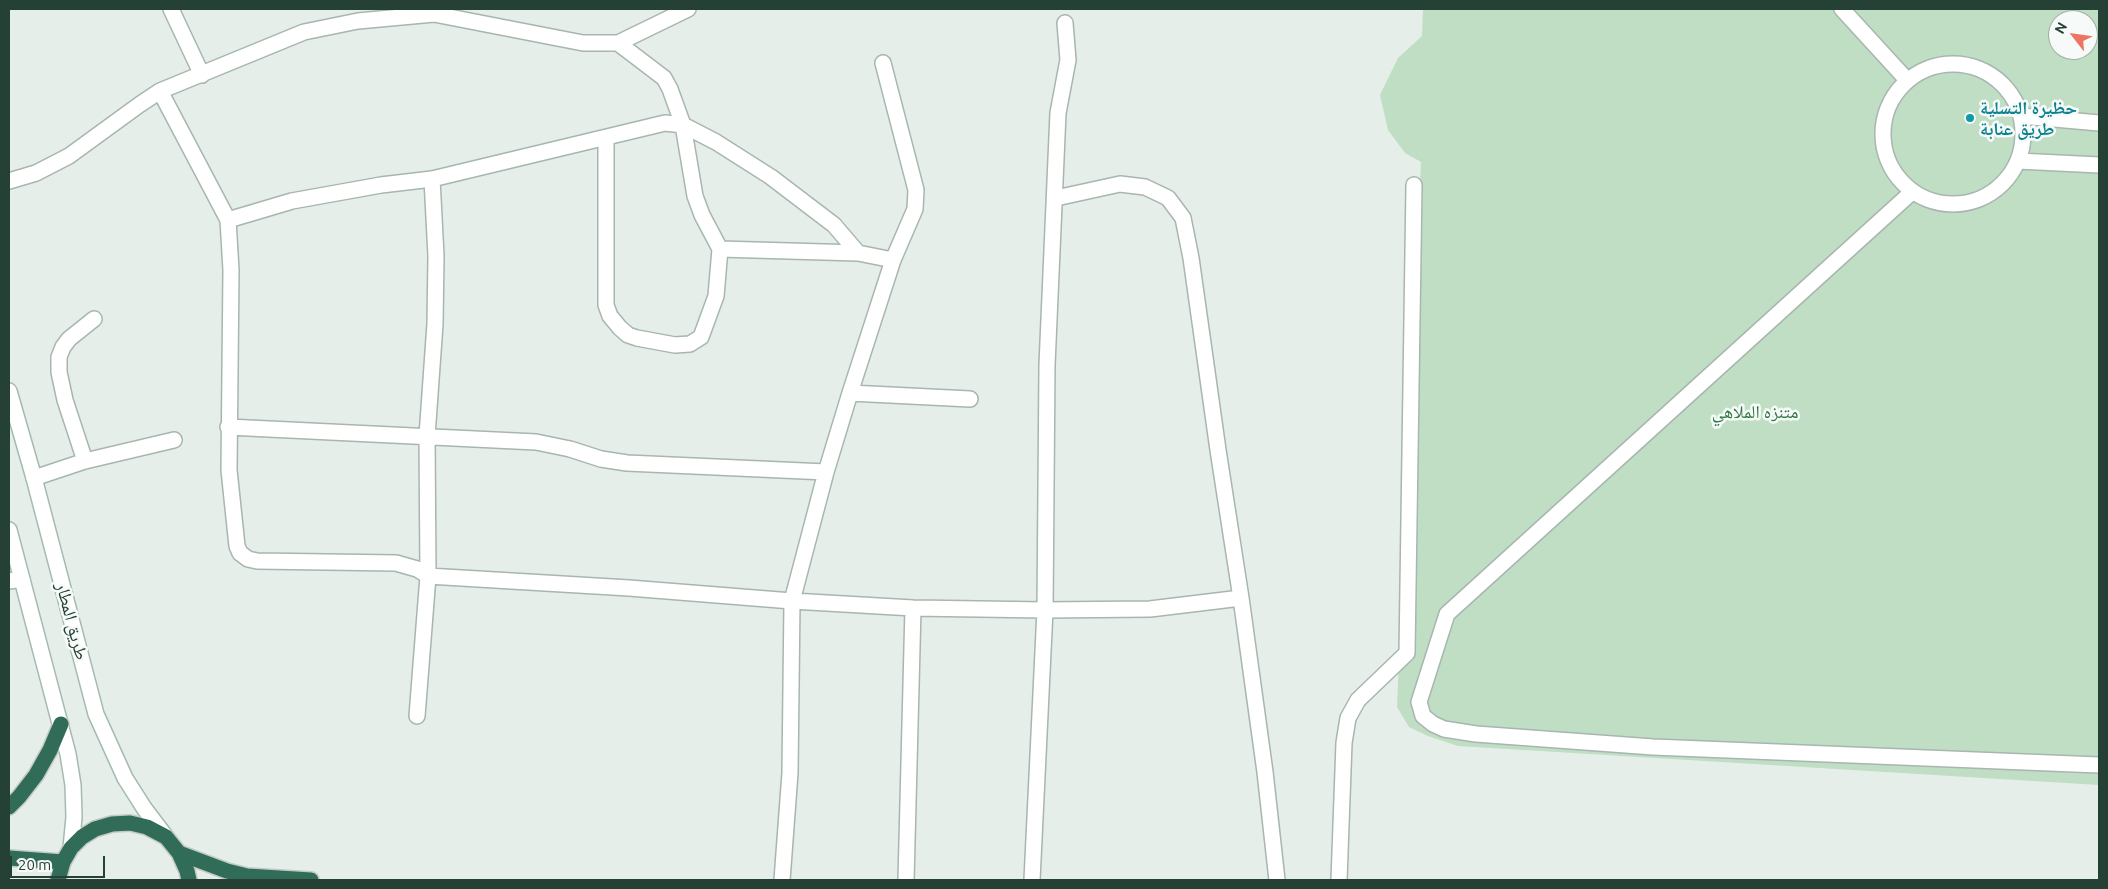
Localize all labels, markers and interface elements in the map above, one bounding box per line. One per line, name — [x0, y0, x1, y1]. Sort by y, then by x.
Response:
north arrow — [2048, 10, 2098, 60]
text: N — [2051, 19, 2070, 37]
place label: حظيرة التسلية طريق عنابة — [1980, 97, 2077, 140]
marker: حظيرة التسلية طريق عنابة — [1964, 112, 1976, 124]
park label: متنزه الملاهي — [1712, 401, 1798, 423]
street label: طريق المطار — [51, 580, 93, 662]
scale bar — [12, 846, 108, 878]
text: 20 m — [18, 856, 51, 873]

